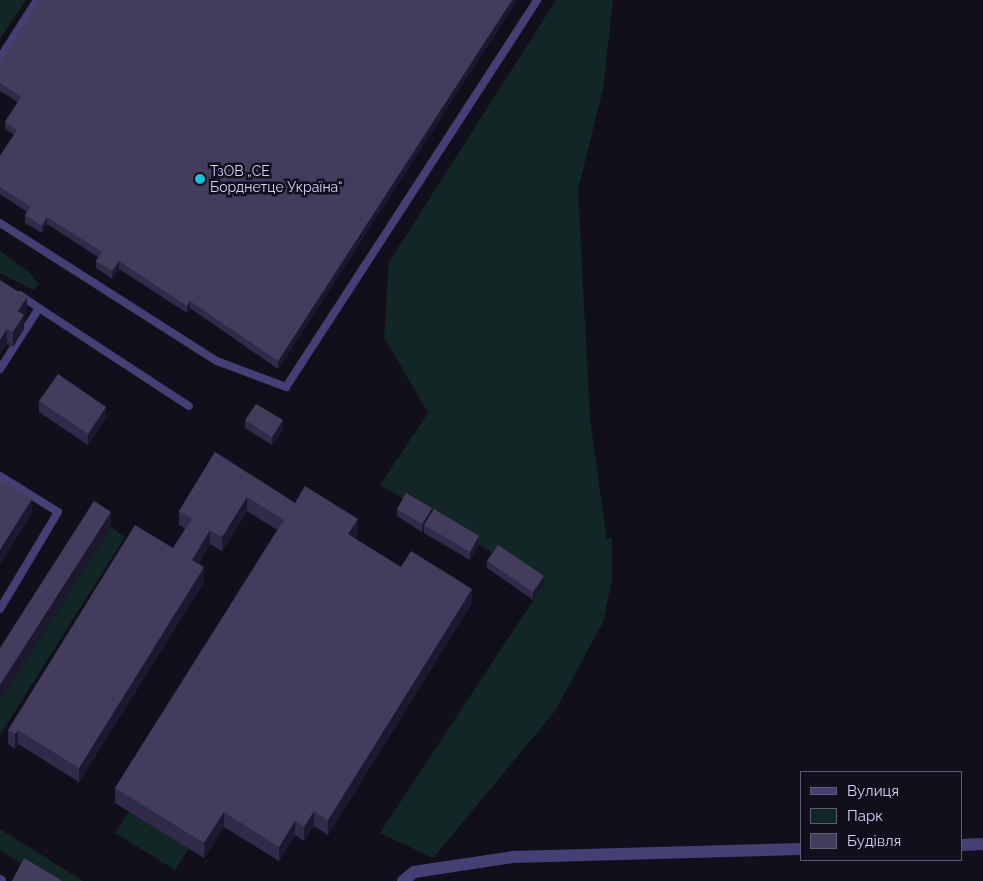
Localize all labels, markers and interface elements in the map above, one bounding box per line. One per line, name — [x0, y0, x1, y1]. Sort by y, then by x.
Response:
place label: ТзОВ „СЕ Борднетце Україна“ — [210, 163, 342, 196]
marker: ТзОВ „СЕ Борднетце Україна“ — [194, 173, 206, 185]
legend — [800, 771, 963, 861]
text: Вулиця — [847, 782, 899, 800]
text: Парк — [847, 807, 883, 825]
text: Будівля — [847, 832, 901, 850]

